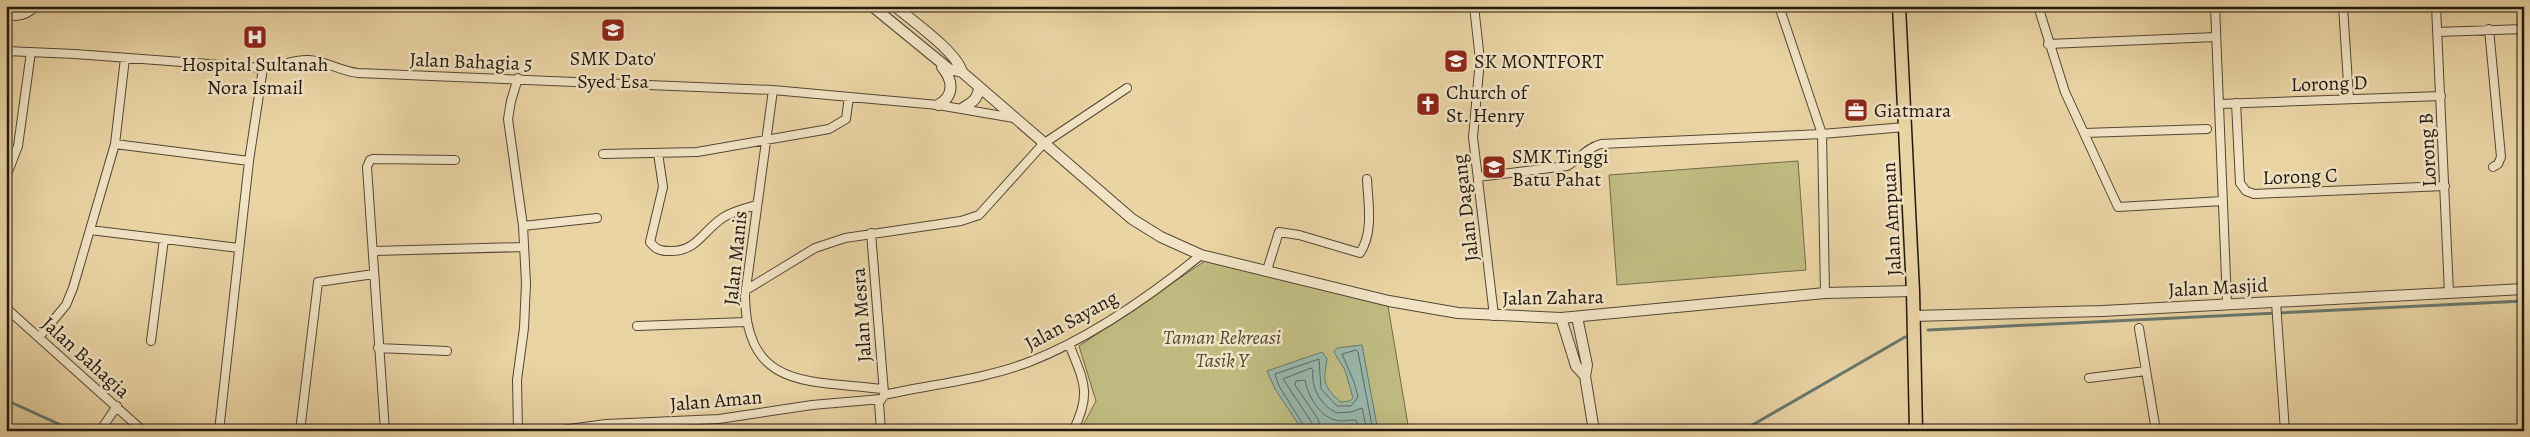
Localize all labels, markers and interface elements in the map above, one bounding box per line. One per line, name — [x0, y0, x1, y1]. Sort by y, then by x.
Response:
school or university icon: SMK Dato' Syed Esa — [600, 17, 626, 43]
hospital icon: Hospital Sultanah Nora Ismail — [242, 24, 268, 50]
place label: SMK Dato' Syed Esa — [570, 45, 656, 95]
street label: Jalan Bahagia 5 — [409, 46, 533, 77]
school or university icon: SK MONTFORT — [1443, 48, 1469, 74]
place label: SK MONTFORT — [1474, 48, 1604, 75]
place label: Hospital Sultanah Nora Ismail — [182, 51, 329, 101]
street label: Lorong D — [2290, 69, 2368, 98]
place label: Church of St. Henry — [1446, 79, 1531, 129]
church icon: Church of St. Henry — [1415, 91, 1441, 117]
office icon: Giatmara — [1843, 97, 1869, 123]
place label: Giatmara — [1874, 97, 1952, 124]
street label: Lorong B — [2412, 112, 2443, 188]
place label: SMK Tinggi Batu Pahat — [1512, 143, 1609, 193]
street label: Jalan Dagang — [1446, 153, 1485, 263]
school or university icon: SMK Tinggi Batu Pahat — [1481, 154, 1507, 180]
street label: Jalan Ampuan — [1875, 161, 1908, 277]
street label: Lorong C — [2262, 162, 2338, 191]
street label: Jalan Manis — [717, 209, 754, 307]
street label: Jalan Mesra — [845, 266, 878, 363]
street label: Jalan Masjid — [2167, 271, 2269, 304]
street label: Jalan Zahara — [1502, 283, 1605, 312]
street label: Jalan Sayang — [1020, 284, 1123, 357]
street label: Jalan Bahagia — [36, 310, 136, 405]
park label: Taman Rekreasi Tasik Y — [1163, 324, 1281, 374]
street label: Jalan Aman — [669, 383, 763, 418]

